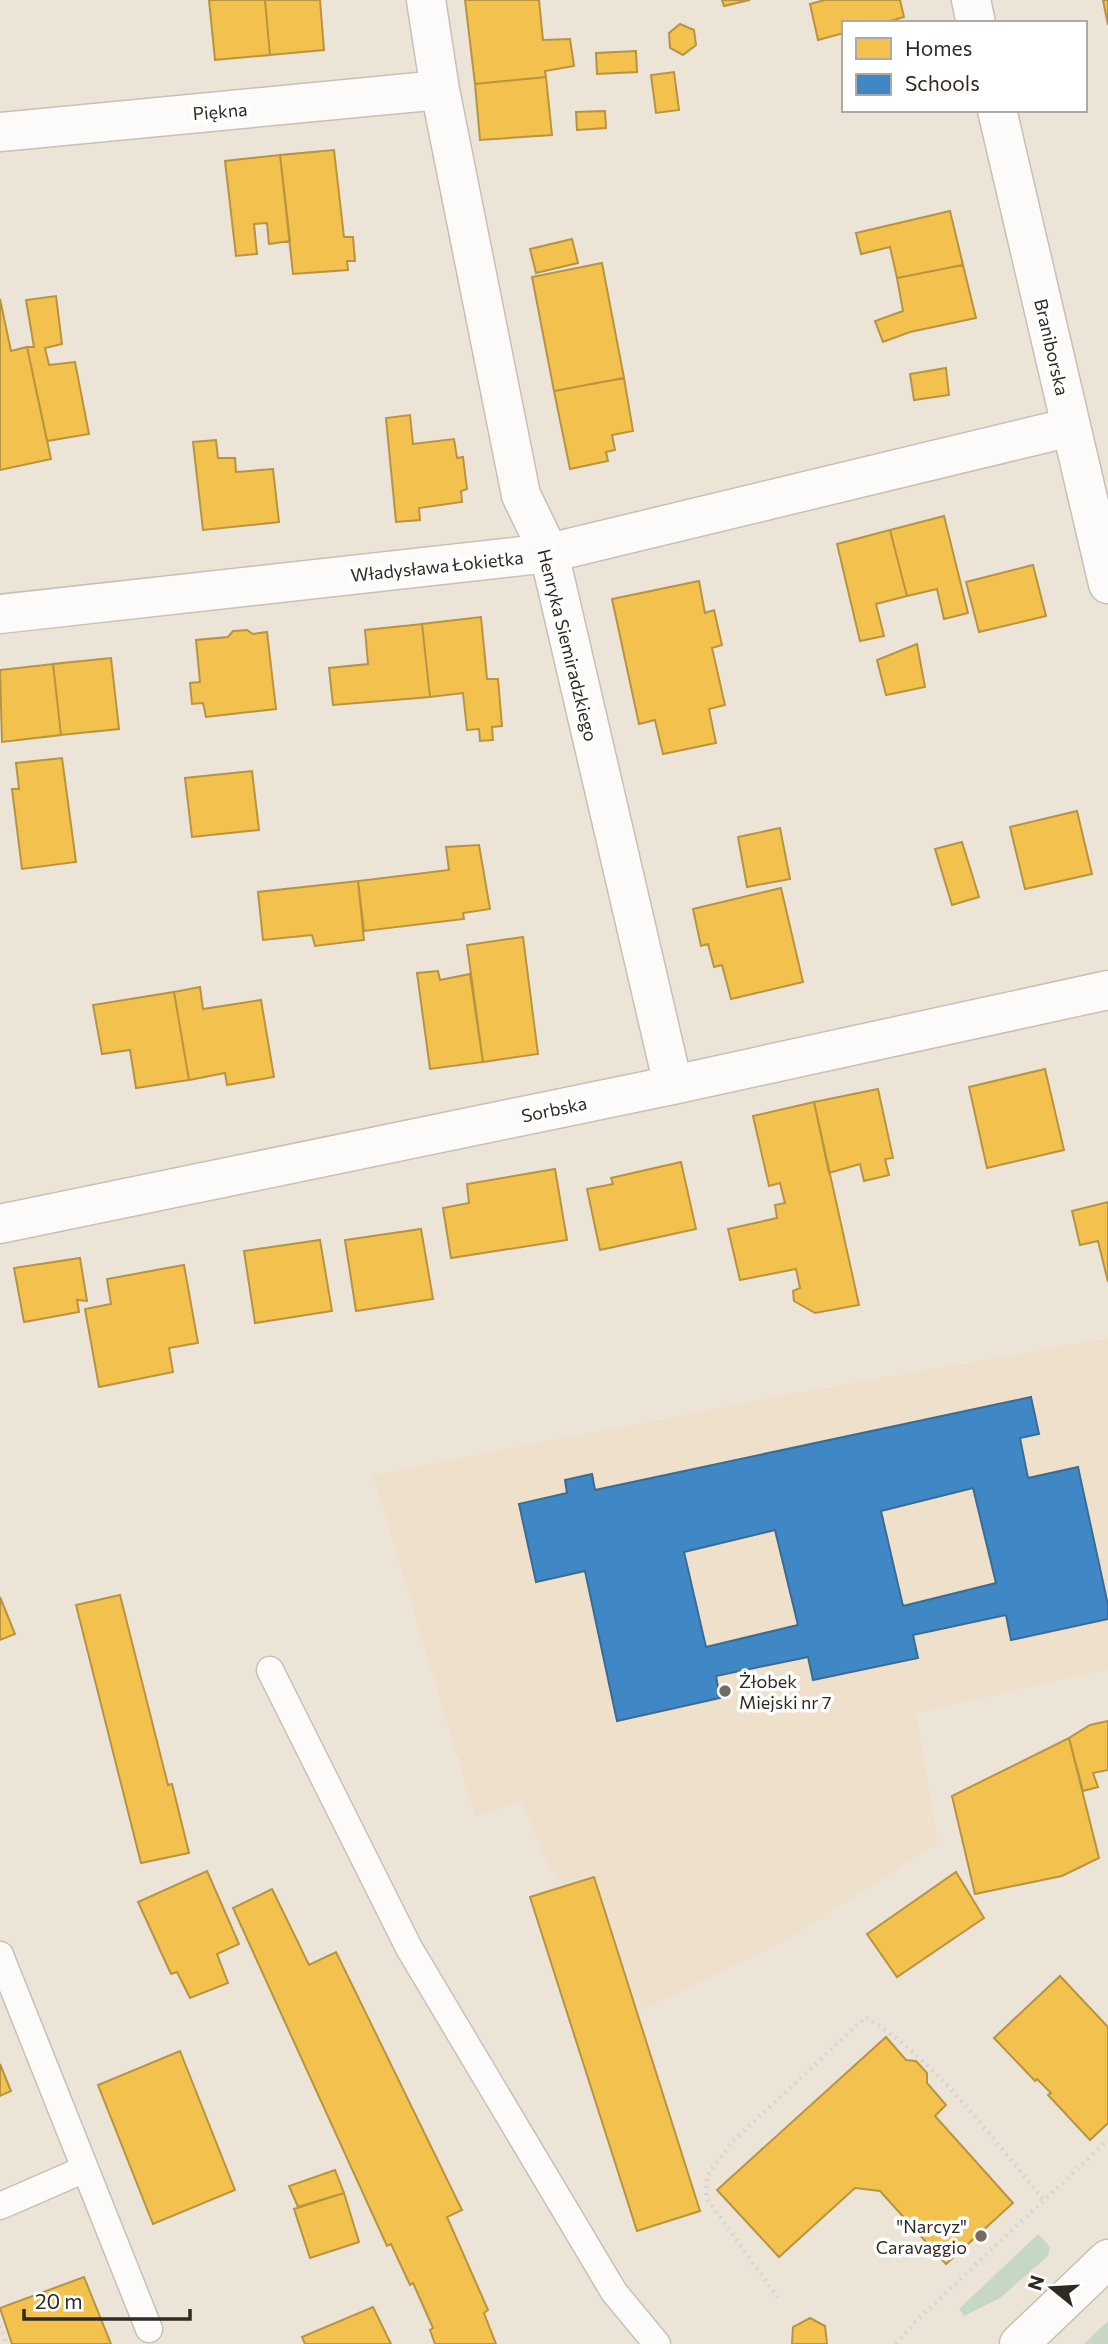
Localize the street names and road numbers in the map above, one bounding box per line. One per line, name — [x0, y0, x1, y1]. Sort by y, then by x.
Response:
street label: Piękna — [192, 98, 248, 124]
street label: Braniborska — [1030, 296, 1074, 398]
street label: Władysława Łokietka — [349, 546, 525, 586]
street label: Henryka Siemiradzkiego — [533, 547, 603, 743]
street label: Sorbska — [519, 1091, 589, 1127]

